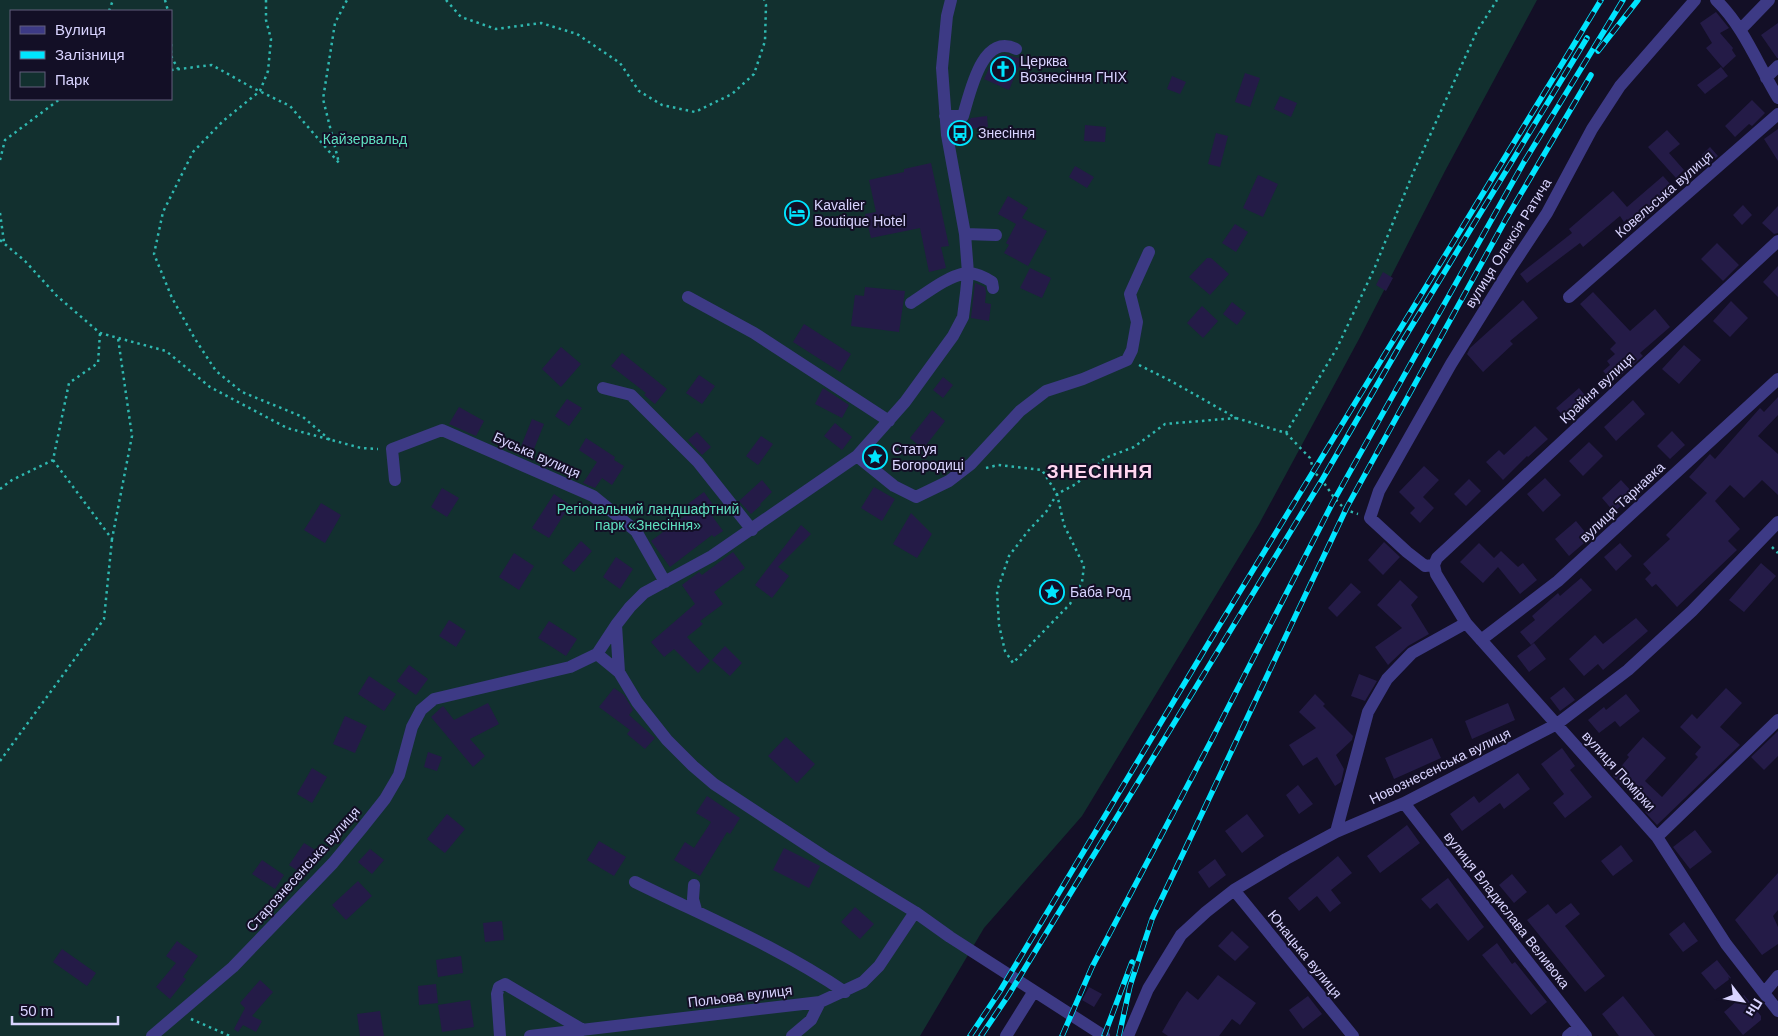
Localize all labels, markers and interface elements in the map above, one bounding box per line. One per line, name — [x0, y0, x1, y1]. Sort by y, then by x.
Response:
legend — [10, 10, 172, 100]
text: Вулиця — [55, 21, 106, 38]
text: Залізниця — [55, 46, 125, 63]
place label: Церква Вознесіння ГНІХ — [1020, 53, 1128, 85]
church icon: Церква Вознесіння ГНІХ — [990, 56, 1016, 82]
text: Парк — [55, 71, 89, 88]
bus stop icon: Знесіння — [947, 120, 973, 146]
place label: Знесіння — [978, 125, 1035, 141]
park label: Кайзервальд — [323, 131, 407, 147]
street label: Ковельська вулиця — [1612, 147, 1716, 241]
street label: вулиця Олексія Ратича — [1462, 175, 1555, 311]
place label: Kavalier Boutique Hotel — [814, 197, 906, 229]
hotel icon: Kavalier Boutique Hotel — [784, 200, 810, 226]
street label: Крайня вулиця — [1556, 349, 1638, 427]
street label: Буська вулиця — [491, 429, 583, 481]
place label: Статуя Богородиці — [892, 441, 964, 473]
place icon: Статуя Богородиці — [862, 444, 888, 470]
street label: вулиця Тарнавка — [1576, 459, 1668, 545]
district label: ЗНЕСІННЯ — [1047, 461, 1153, 482]
park label: Регіональний ландшафтний парк «Знесіння» — [557, 501, 739, 533]
place icon: Баба Род — [1039, 579, 1065, 605]
place label: Баба Род — [1070, 584, 1131, 600]
street label: Новознесенська вулиця — [1367, 725, 1513, 807]
street label: вулиця Помірки — [1579, 728, 1659, 814]
street label: Старознесенська вулиця — [243, 804, 363, 934]
street label: вулиця Владислава Веливока — [1441, 828, 1573, 992]
street label: Юнацька вулиця — [1265, 907, 1345, 1001]
north arrow — [1718, 976, 1768, 1026]
street label: Польова вулиця — [687, 982, 793, 1010]
scale bar — [12, 994, 119, 1026]
text: Пн — [1743, 996, 1766, 1020]
text: 50 m — [20, 1002, 53, 1019]

